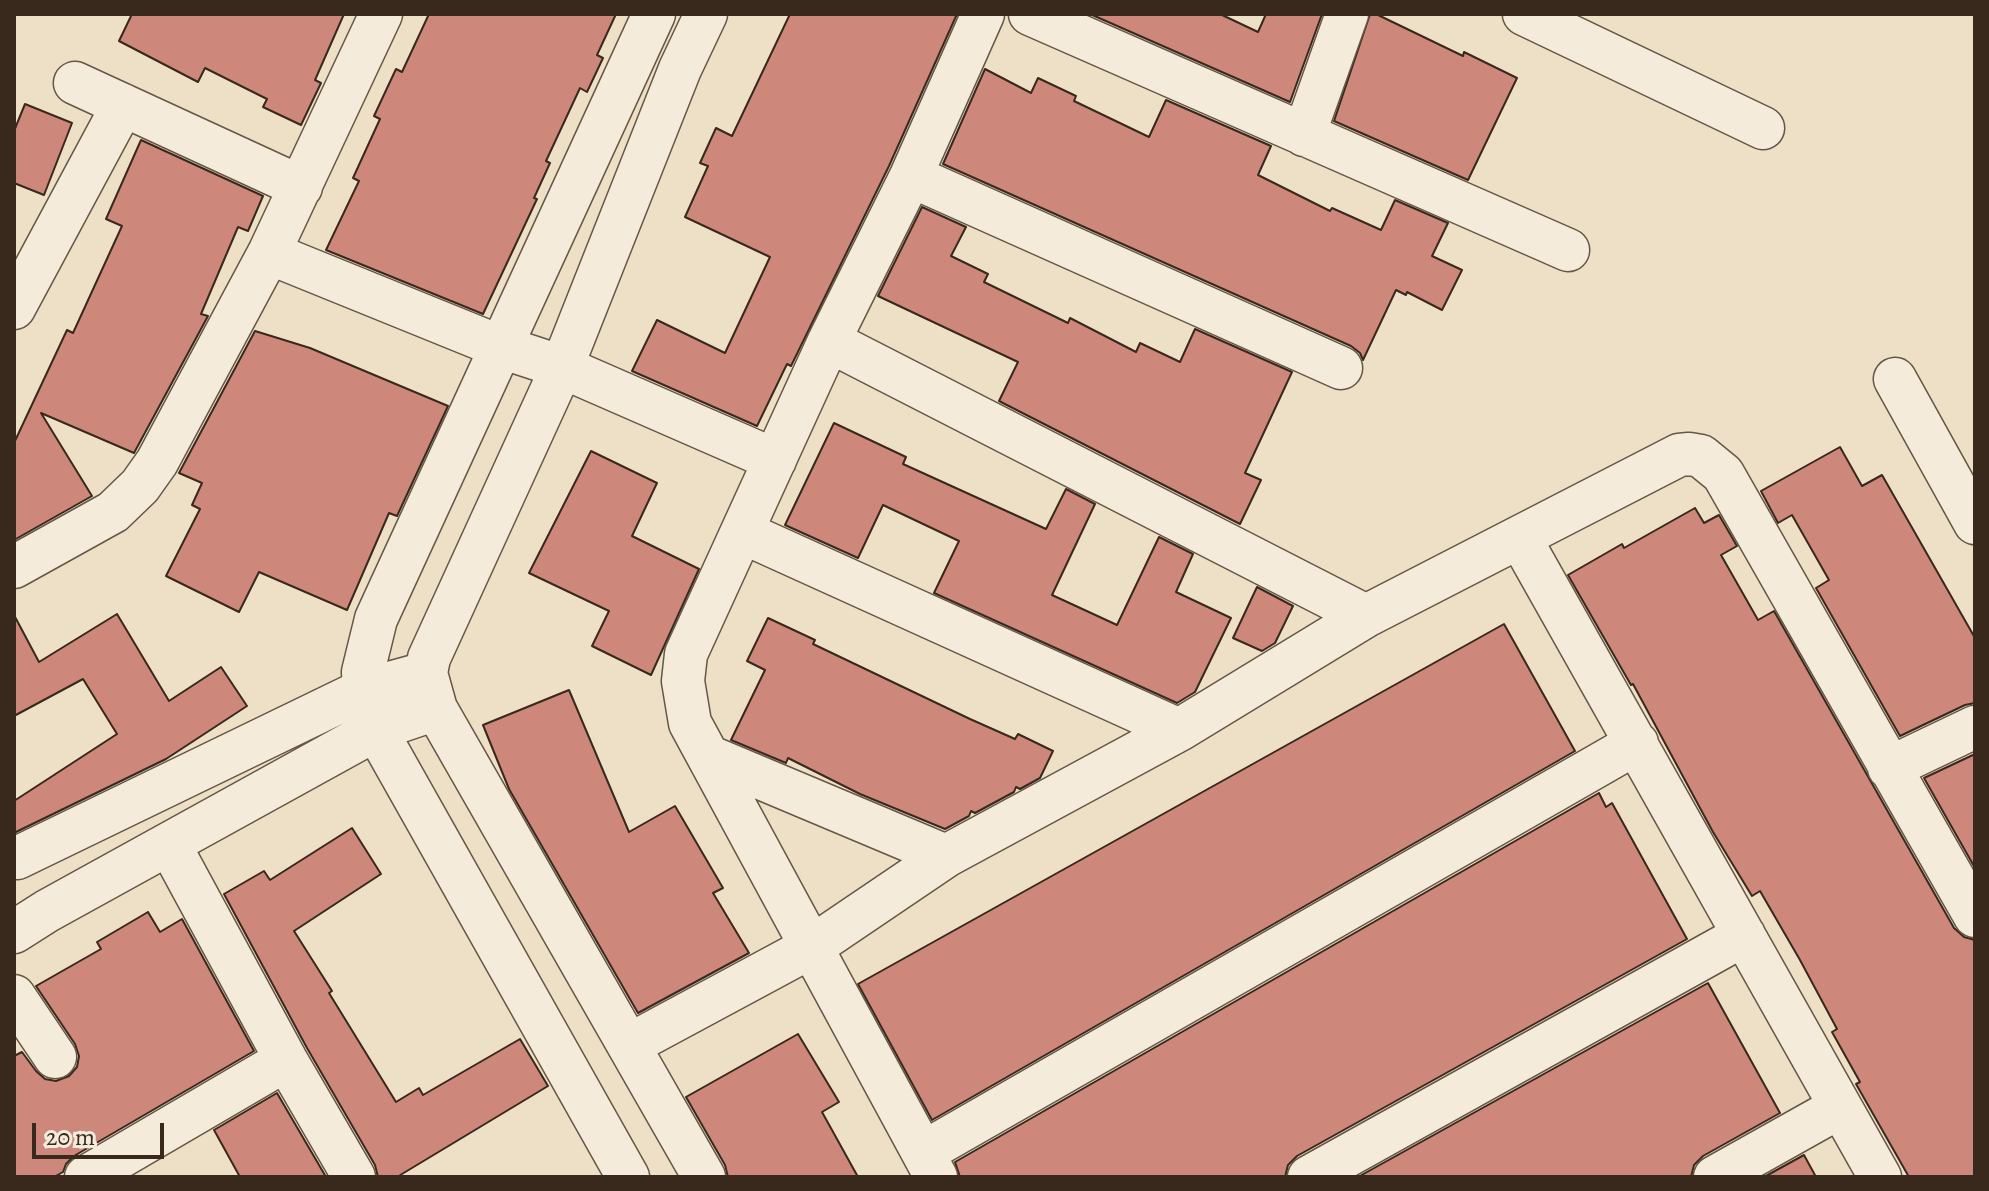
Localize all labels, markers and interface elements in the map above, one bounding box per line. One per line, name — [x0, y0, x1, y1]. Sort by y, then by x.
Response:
scale bar — [36, 1107, 168, 1157]
text: 20 m — [46, 1121, 95, 1153]

